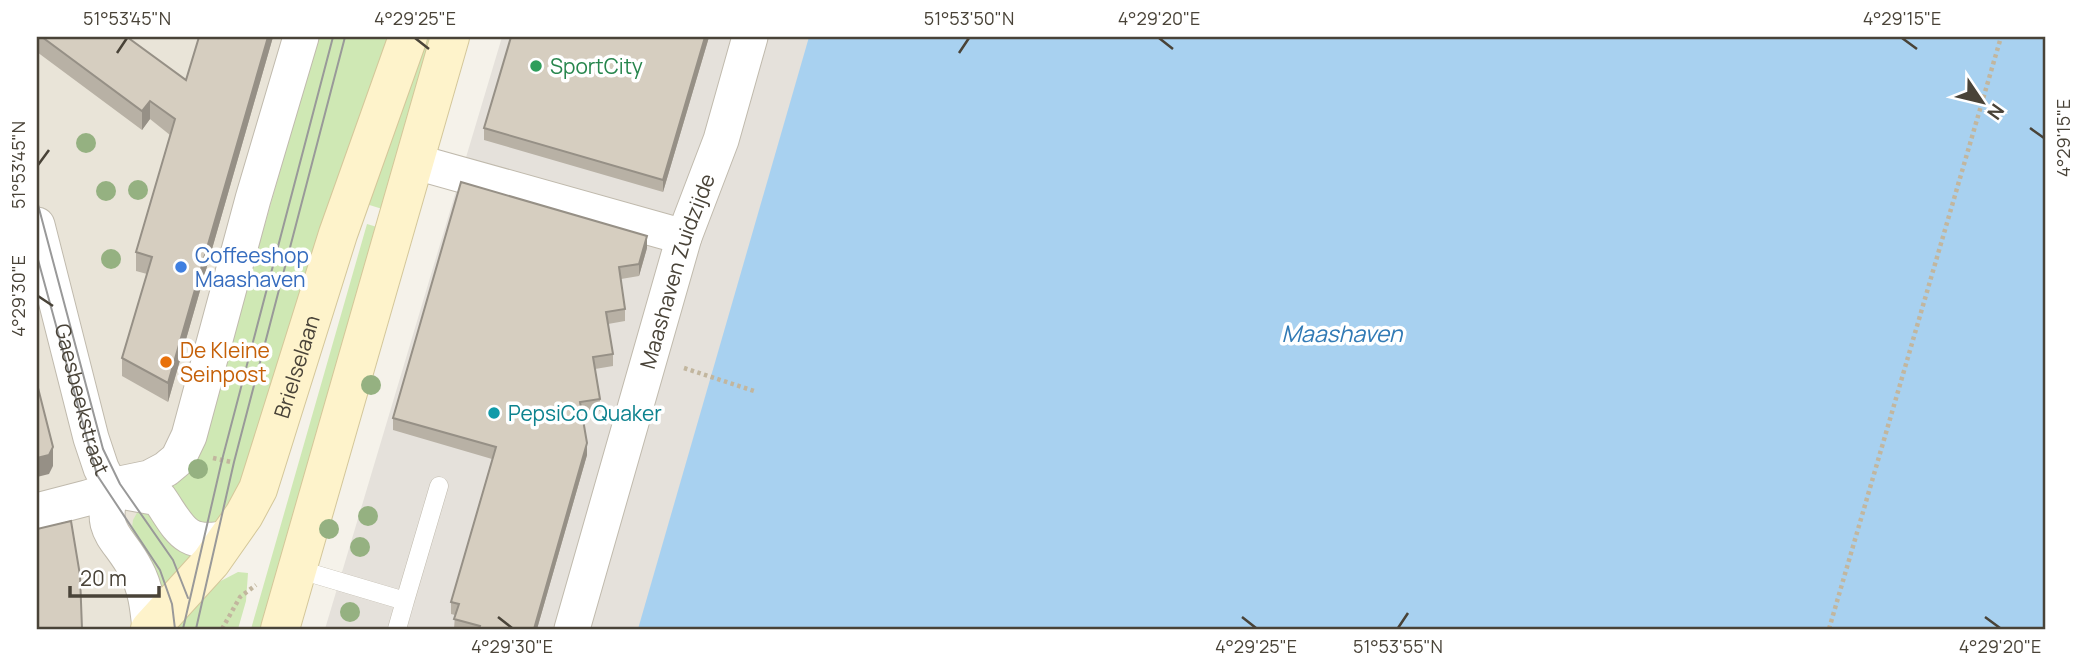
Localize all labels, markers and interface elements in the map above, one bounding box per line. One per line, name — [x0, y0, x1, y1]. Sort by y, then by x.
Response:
text: 51°53'45"N — [83, 6, 171, 30]
text: 4°29'25"E — [374, 6, 456, 30]
text: 51°53'50"N — [924, 6, 1014, 30]
text: 4°29'20"E — [1118, 6, 1200, 30]
text: 4°29'15"E — [1863, 6, 1941, 30]
place label: SportCity — [550, 52, 643, 80]
marker: SportCity — [528, 58, 544, 74]
north arrow — [1946, 66, 2016, 136]
text: N — [1981, 99, 2010, 125]
text: 4°29'15"E — [2051, 99, 2075, 177]
text: 51°53'45"N — [6, 121, 30, 209]
street label: Maashaven Zuidzijde — [633, 169, 721, 372]
place label: Coffeeshop Maashaven — [195, 241, 309, 293]
text: 4°29'30"E — [6, 255, 30, 337]
marker: Coffeeshop Maashaven — [173, 259, 189, 275]
street label: Brielselaan — [267, 311, 326, 421]
water label: Maashaven — [1282, 317, 1404, 349]
street label: Gaesbeekstraat — [49, 321, 116, 480]
place label: De Kleine Seinpost — [180, 336, 270, 388]
marker: De Kleine Seinpost — [158, 354, 174, 370]
place label: PepsiCo Quaker — [508, 399, 662, 427]
marker: PepsiCo Quaker — [486, 405, 502, 421]
scale bar — [70, 554, 159, 598]
text: 20 m — [80, 564, 127, 592]
text: 4°29'30"E — [471, 634, 553, 658]
text: 4°29'25"E — [1215, 634, 1297, 658]
text: 51°53'55"N — [1353, 634, 1443, 658]
text: 4°29'20"E — [1959, 634, 2041, 658]

